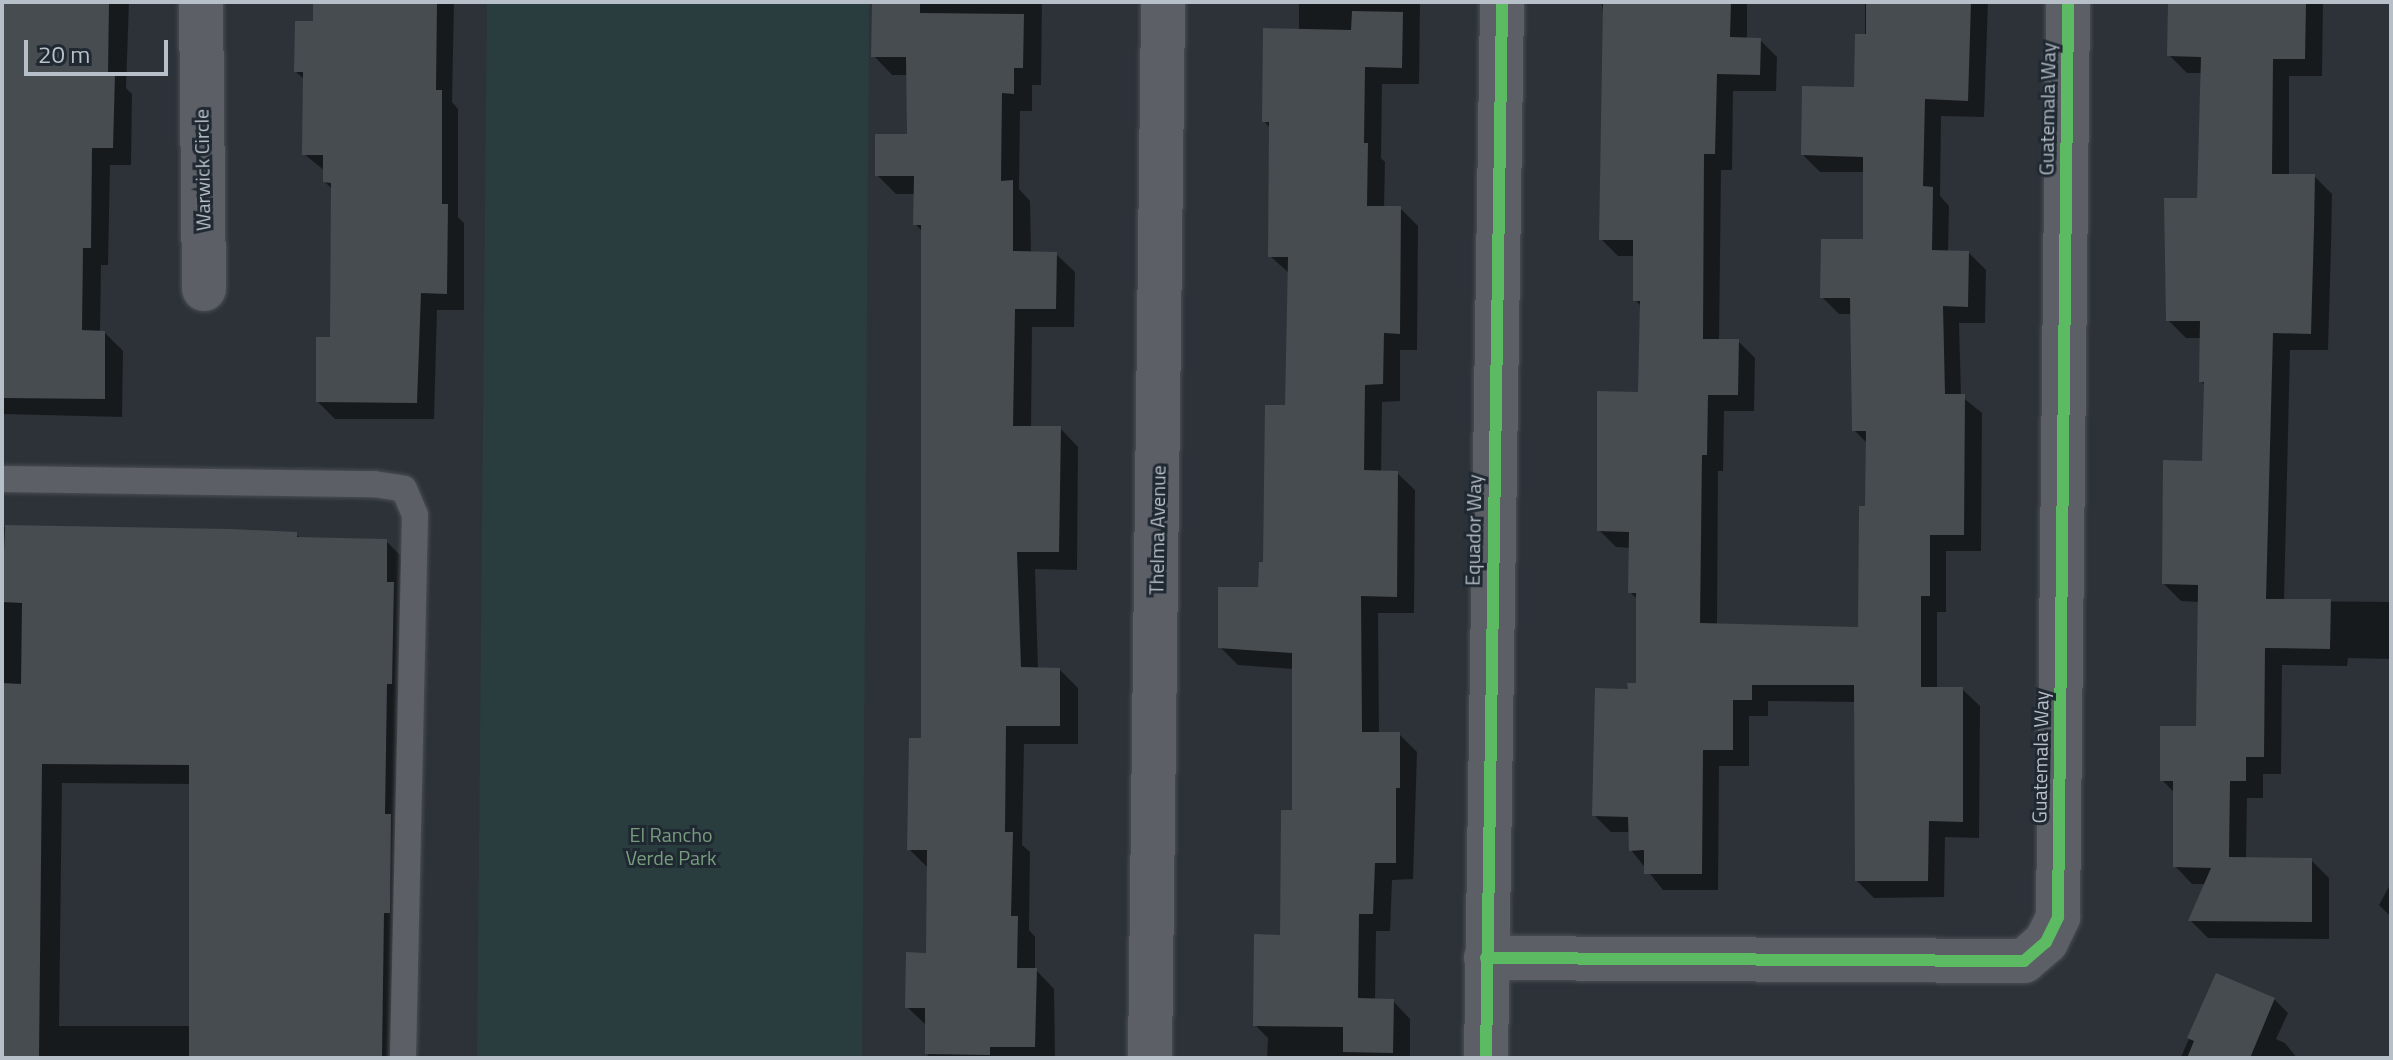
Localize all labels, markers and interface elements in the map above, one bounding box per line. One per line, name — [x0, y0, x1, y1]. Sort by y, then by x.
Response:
scale bar — [28, 24, 172, 74]
text: 20 m — [38, 36, 90, 72]
street label: Guatemala Way — [2034, 42, 2060, 176]
street label: Warwick Circle — [189, 109, 215, 231]
street label: Thelma Avenue — [1144, 465, 1170, 595]
street label: Equador Way — [1460, 474, 1486, 586]
street label: Guatemala Way — [2027, 690, 2053, 824]
park label: El Rancho Verde Park — [625, 822, 717, 869]

